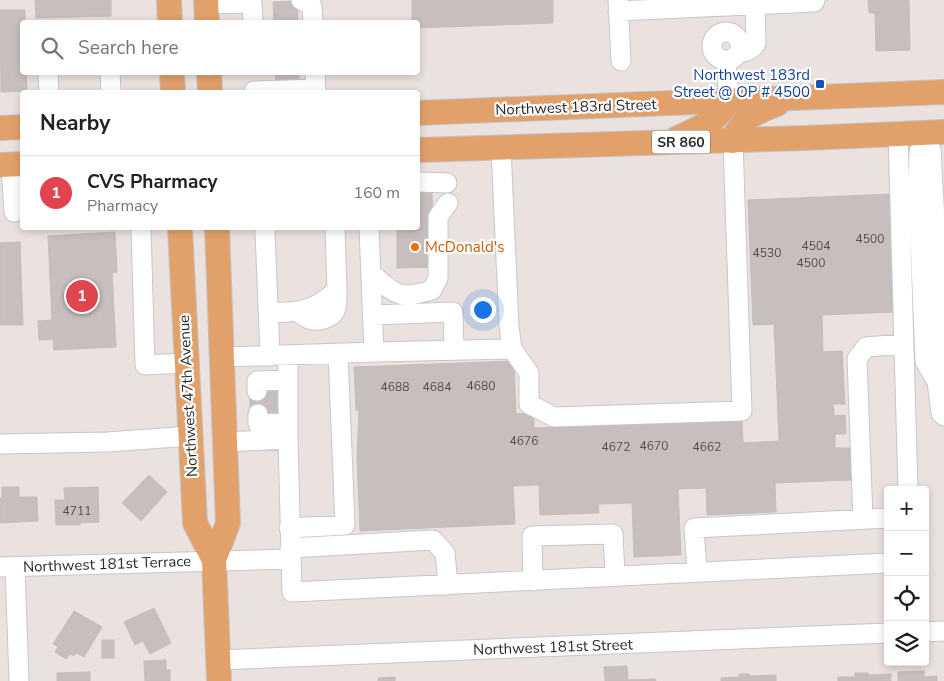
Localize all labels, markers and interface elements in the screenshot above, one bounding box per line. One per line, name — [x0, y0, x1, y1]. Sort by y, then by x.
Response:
search box — [20, 20, 420, 75]
icon: search — [38, 34, 66, 62]
text: Search here — [78, 35, 179, 61]
place label: Northwest 183rd Street @ OP # 4500 — [673, 65, 810, 102]
marker: Northwest 183rd Street @ OP # 4500 — [814, 78, 826, 90]
street label: Northwest 183rd Street — [495, 94, 658, 120]
text: Nearby — [40, 109, 110, 137]
road number: SR 860 — [652, 130, 710, 154]
text: CVS Pharmacy — [87, 169, 218, 195]
text: 1 — [51, 182, 61, 204]
text: 160 m — [353, 182, 400, 204]
text: Pharmacy — [87, 195, 158, 217]
house number: 4500 — [856, 231, 884, 247]
place label: McDonald's — [425, 237, 504, 257]
house number: 4504 — [802, 238, 830, 254]
marker: McDonald's — [409, 241, 421, 253]
house number: 4530 — [753, 245, 781, 261]
house number: 4500 — [797, 255, 825, 271]
pin: 1 — [66, 277, 98, 315]
your location — [470, 297, 496, 323]
street label: Northwest 47th Avenue — [174, 314, 202, 478]
house number: 4680 — [467, 378, 495, 394]
house number: 4688 — [381, 379, 409, 395]
house number: 4684 — [423, 379, 451, 395]
house number: 4676 — [510, 433, 538, 449]
house number: 4670 — [640, 438, 668, 454]
house number: 4672 — [602, 439, 630, 455]
house number: 4662 — [693, 439, 721, 455]
map controls — [884, 486, 929, 666]
button: + — [884, 486, 929, 531]
house number: 4711 — [63, 503, 91, 519]
button: − — [884, 531, 929, 576]
street label: Northwest 181st Terrace — [23, 551, 191, 577]
button: locate — [884, 576, 929, 621]
button: layers — [884, 621, 929, 666]
street label: Northwest 181st Street — [473, 634, 634, 660]

